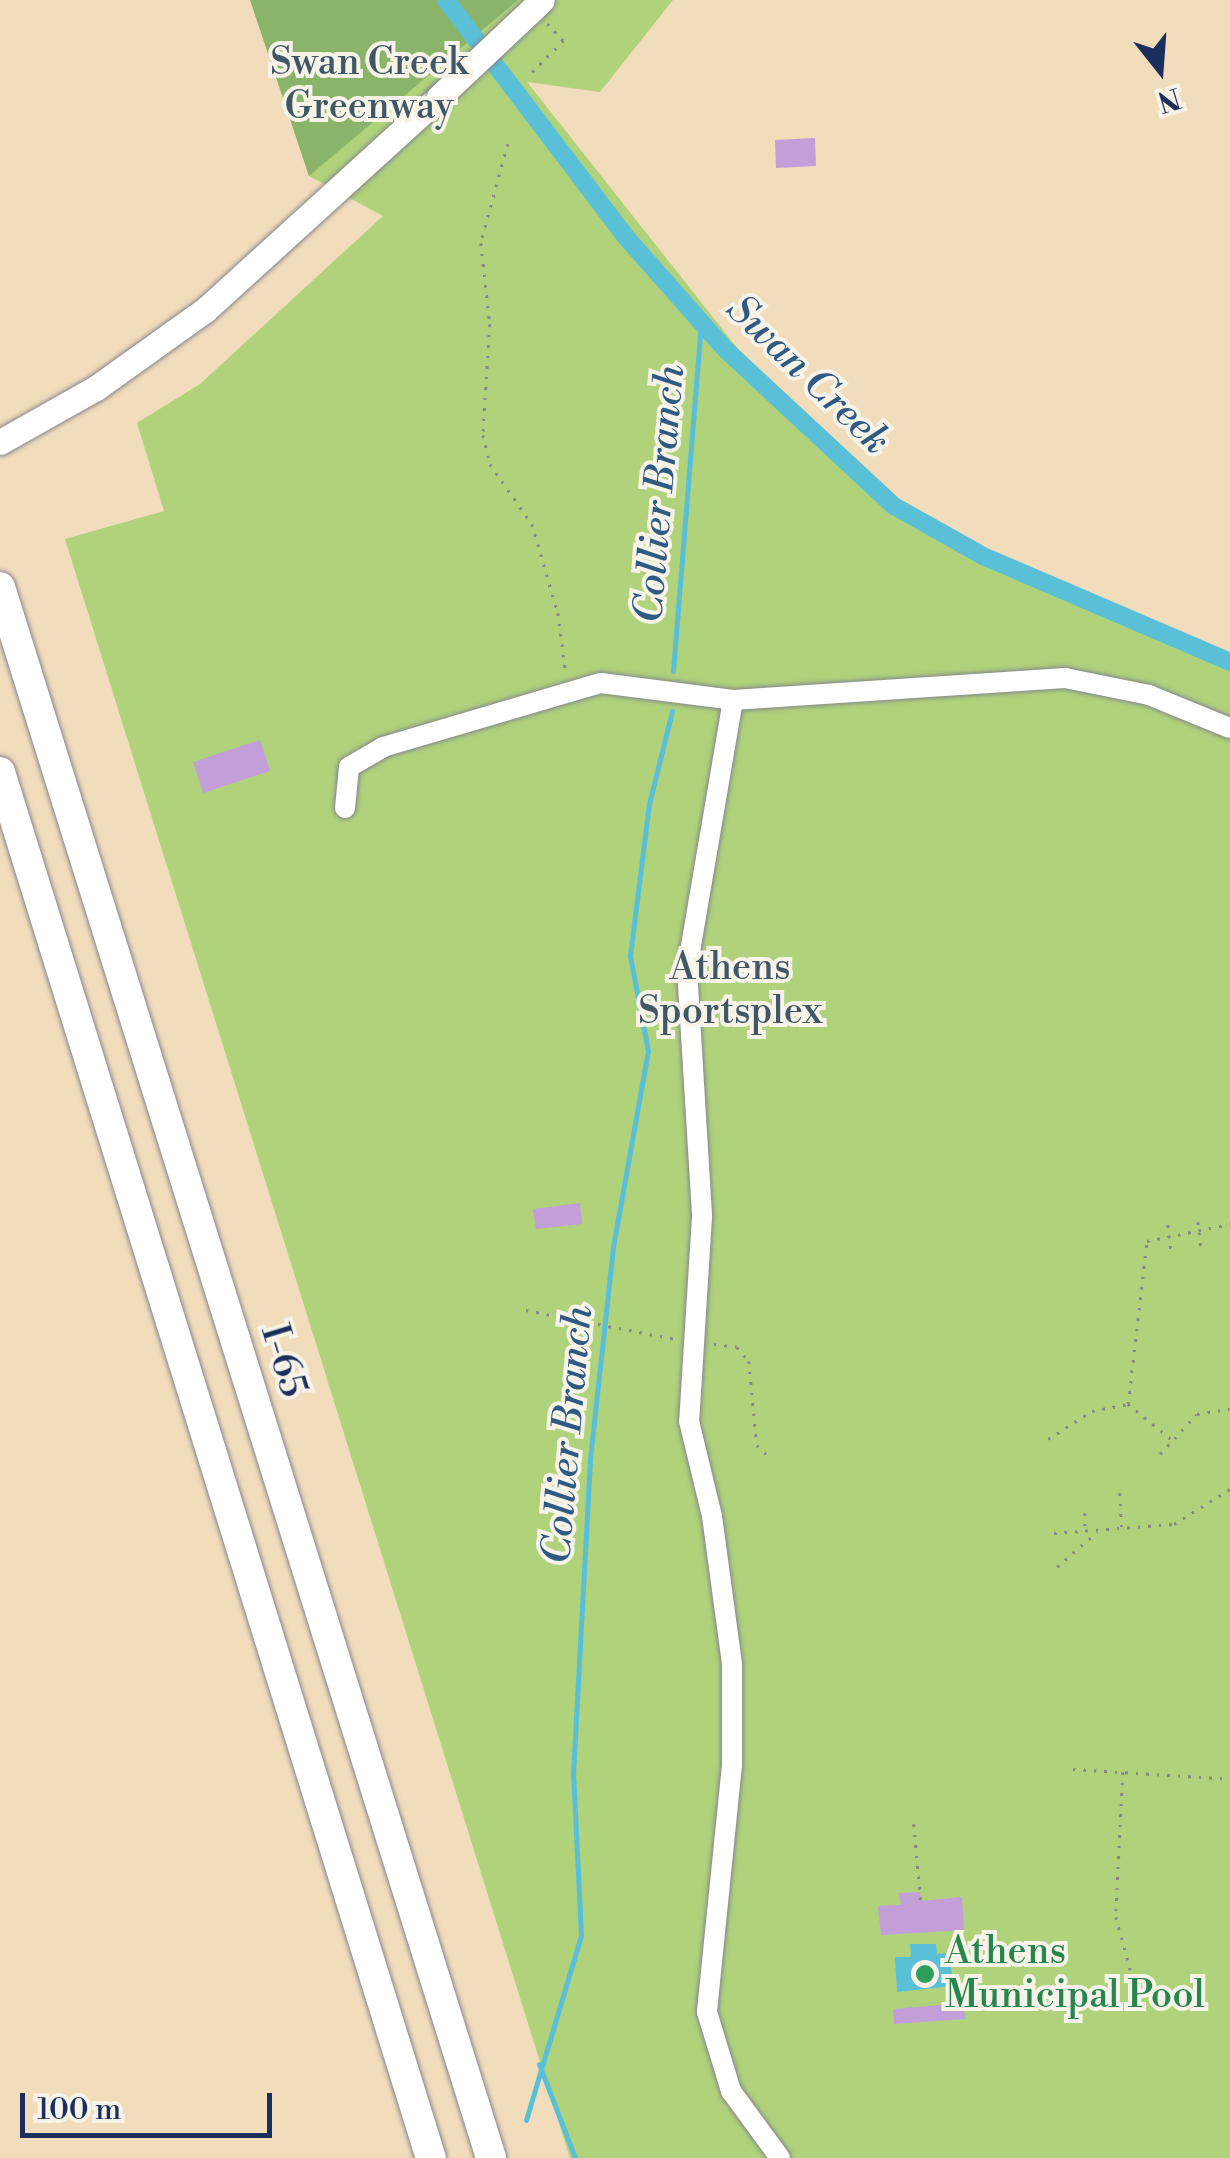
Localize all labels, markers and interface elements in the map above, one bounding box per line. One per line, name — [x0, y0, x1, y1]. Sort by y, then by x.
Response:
north arrow — [1110, 20, 1210, 120]
park label: Swan Creek Greenway — [270, 40, 468, 130]
text: N — [1153, 79, 1185, 119]
water label: Swan Creek — [716, 285, 900, 465]
water label: Collier Branch — [625, 363, 695, 625]
park label: Athens Sportsplex — [638, 945, 822, 1034]
water label: Collier Branch — [533, 1304, 603, 1566]
street label: I-65 — [250, 1319, 316, 1403]
place label: Athens Municipal Pool — [945, 1929, 1205, 2018]
marker: Athens Municipal Pool — [914, 1963, 936, 1985]
scale bar — [25, 2073, 278, 2135]
text: 100 m — [37, 2091, 121, 2129]

